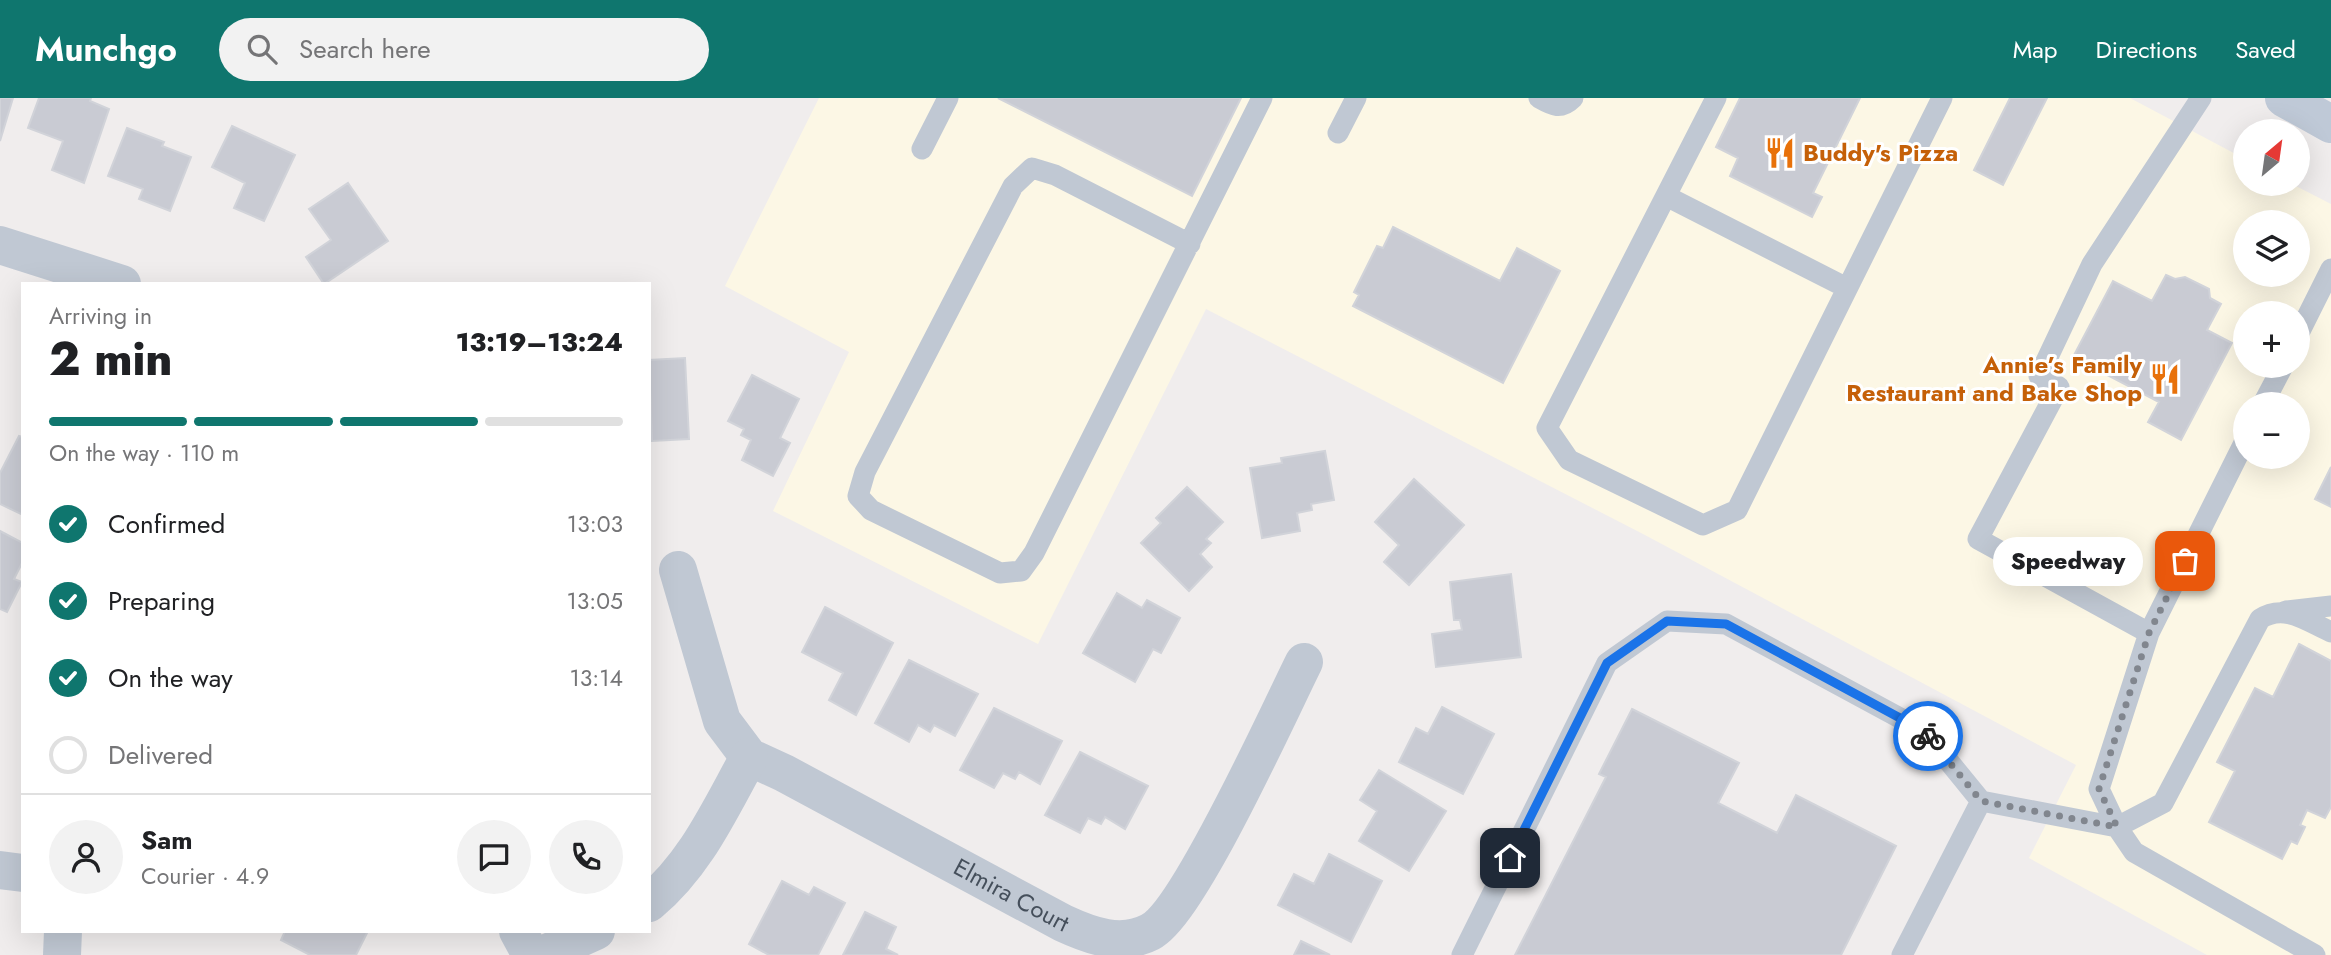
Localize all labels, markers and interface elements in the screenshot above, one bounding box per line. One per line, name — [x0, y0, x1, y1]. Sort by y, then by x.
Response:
search box — [219, 18, 709, 81]
text: Munchgo — [35, 26, 177, 73]
icon: search — [243, 30, 281, 68]
text: Search here — [299, 30, 431, 68]
text: Map — [2013, 32, 2058, 67]
text: Directions — [2096, 32, 2197, 67]
text: Saved — [2235, 32, 2296, 67]
north arrow — [2233, 119, 2310, 196]
map controls — [2233, 119, 2310, 469]
place label: Buddy's Pizza — [1803, 135, 1958, 170]
restaurant icon: Buddy's Pizza — [1763, 136, 1797, 170]
button: layers — [2233, 210, 2310, 287]
text: Arriving in — [49, 299, 152, 333]
button: + — [2233, 301, 2310, 378]
text: 13:19–13:24 — [456, 323, 623, 361]
text: 2 min — [49, 326, 173, 392]
place label: Annie’s Family Restaurant and Bake Shop — [1846, 347, 2142, 410]
restaurant icon: Annie’s Family Restaurant and Bake Shop — [2148, 362, 2182, 396]
button: − — [2233, 392, 2310, 469]
text: On the way · 110 m — [49, 436, 239, 470]
icon: check — [49, 505, 87, 543]
text: Confirmed — [108, 505, 225, 543]
text: 13:03 — [567, 507, 623, 541]
pin — [2155, 531, 2215, 591]
callout: Speedway — [1993, 536, 2143, 586]
icon: bag — [2166, 542, 2204, 580]
text: Speedway — [2011, 544, 2125, 578]
icon: check — [49, 582, 87, 620]
text: Preparing — [108, 582, 215, 620]
text: 13:05 — [566, 584, 623, 618]
icon: check — [49, 659, 87, 697]
text: On the way — [108, 659, 233, 697]
text: 13:14 — [569, 661, 623, 695]
courier — [1893, 701, 1963, 771]
icon: bike — [1909, 717, 1947, 755]
text: Delivered — [108, 736, 213, 774]
button: person — [49, 820, 123, 894]
button: chat — [457, 820, 531, 894]
button: phone — [549, 820, 623, 894]
text: Sam — [141, 821, 193, 859]
pin — [1480, 828, 1540, 888]
icon: home — [1491, 839, 1529, 877]
street label: Elmira Court — [948, 849, 1075, 941]
text: Courier · 4.9 — [141, 859, 269, 893]

